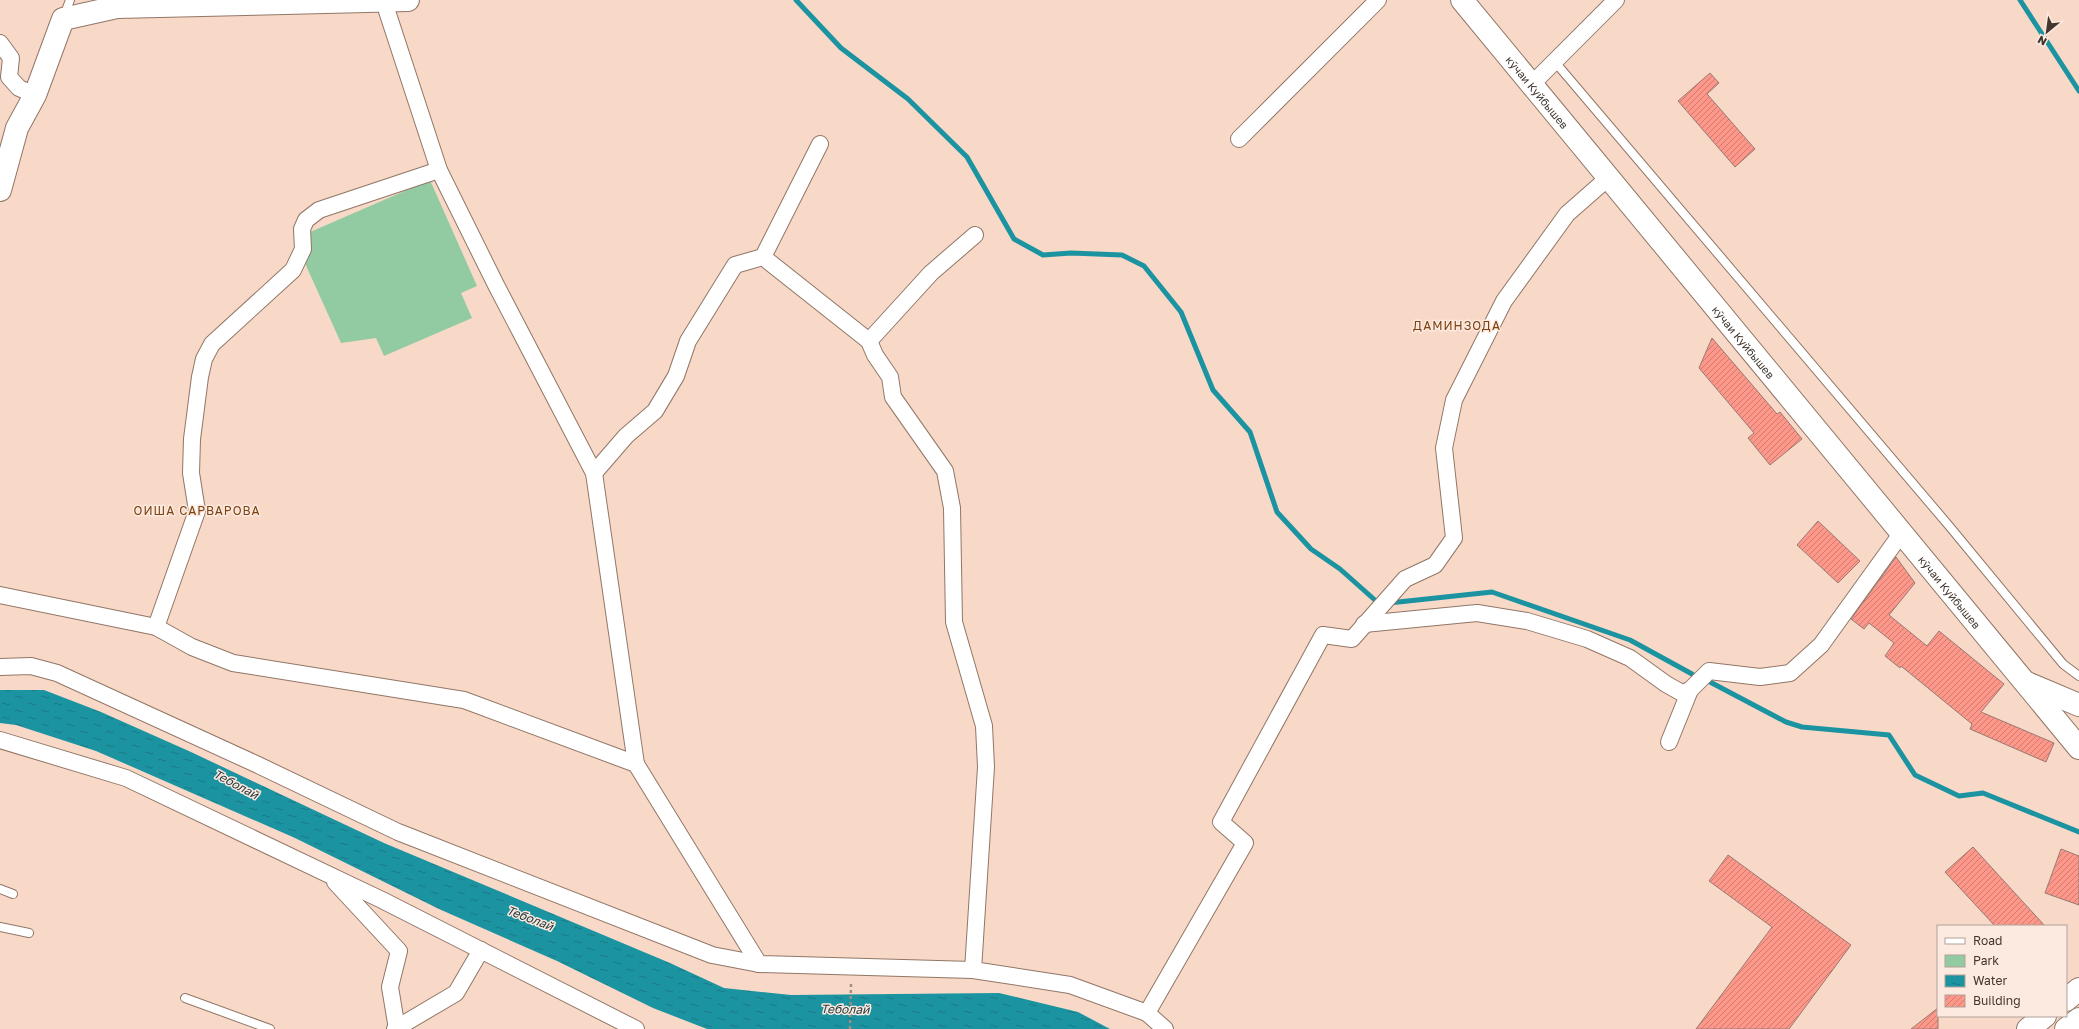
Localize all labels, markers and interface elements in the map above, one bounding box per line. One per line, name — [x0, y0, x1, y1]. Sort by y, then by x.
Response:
north arrow — [2027, 12, 2067, 52]
text: N — [2035, 33, 2049, 49]
street label: кӯчаи Куйбышев — [1504, 53, 1572, 131]
street label: кӯчаи Куйбышев — [1710, 303, 1778, 381]
district label: ДАМИНЗОДА — [1413, 318, 1501, 333]
district label: ОИША САРВАРОВА — [134, 503, 260, 518]
street label: кӯчаи Куйбышев — [1916, 553, 1984, 631]
water label: Теболай — [211, 766, 262, 802]
water label: Теболай — [505, 902, 556, 934]
legend — [1937, 925, 2067, 1017]
text: Road — [1973, 933, 2002, 948]
text: Park — [1973, 953, 1999, 968]
text: Water — [1973, 973, 2007, 988]
text: Building — [1973, 993, 2021, 1008]
water label: Теболай — [821, 1001, 870, 1017]

